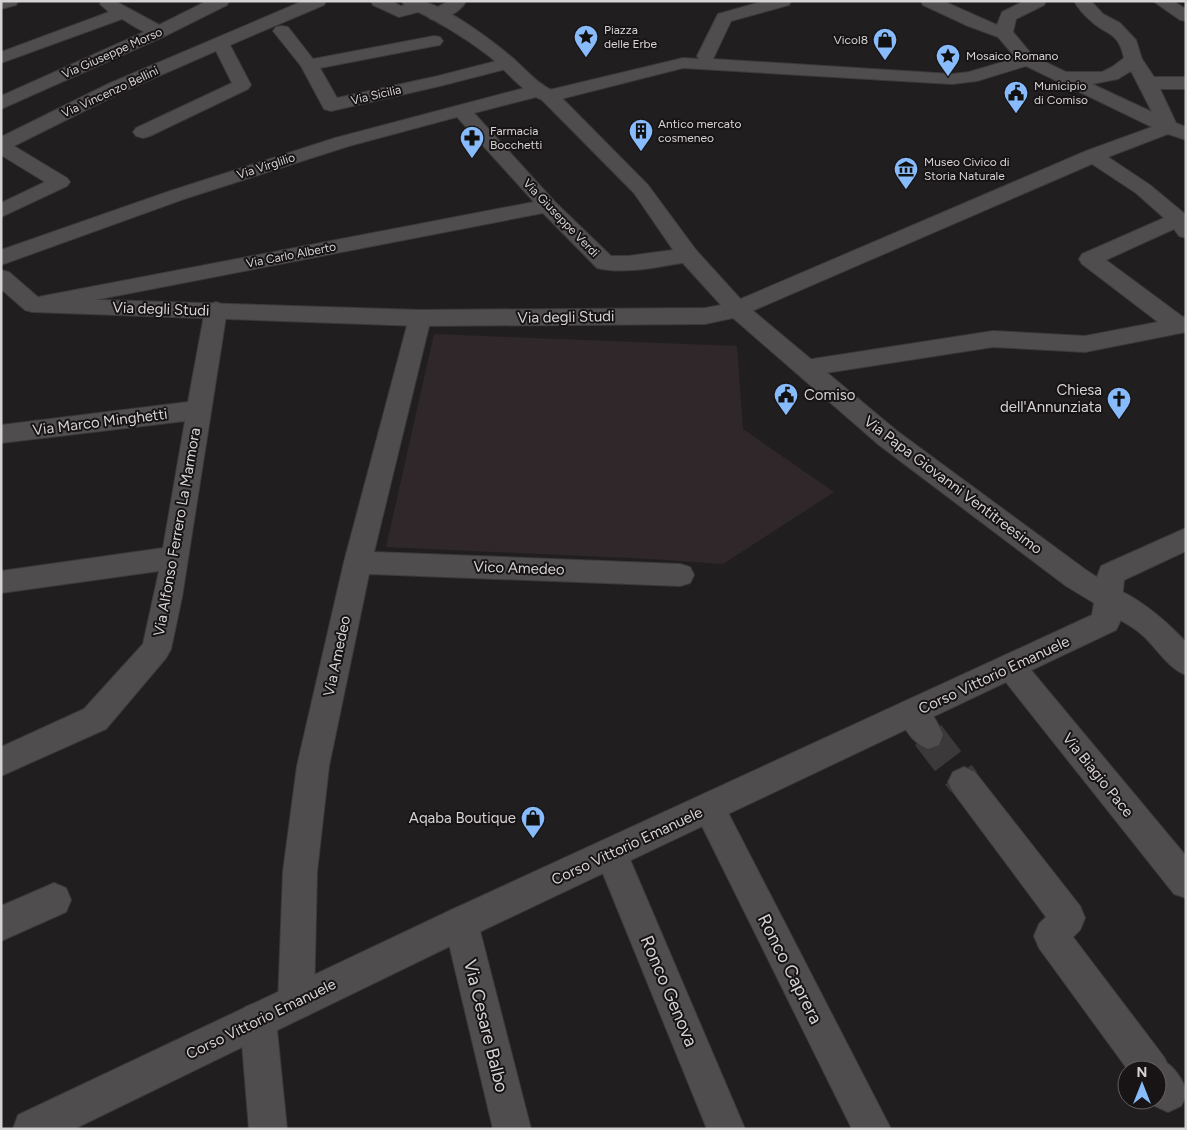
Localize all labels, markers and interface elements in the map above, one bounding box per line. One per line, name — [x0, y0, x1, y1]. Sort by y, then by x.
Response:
place label: Piazza delle Erbe — [604, 23, 658, 51]
place icon: Piazza delle Erbe — [573, 24, 599, 58]
street label: Via Giuseppe Morso — [60, 25, 164, 81]
shop icon: Vicol8 — [872, 27, 898, 61]
place label: Vicol8 — [833, 33, 868, 47]
place icon: Mosaico Romano — [935, 43, 961, 77]
place label: Mosaico Romano — [966, 49, 1059, 63]
street label: Via Vincenzo Bellini — [59, 63, 161, 121]
place label: Municipio di Comiso — [1034, 79, 1088, 107]
public building icon: Municipio di Comiso — [1003, 80, 1029, 114]
street label: Via Sicilia — [349, 82, 403, 108]
place label: Antico mercato cosmeneo — [658, 117, 741, 145]
building icon: Antico mercato cosmeneo — [628, 118, 654, 152]
place label: Farmacia Bocchetti — [490, 124, 542, 152]
pharmacy icon: Farmacia Bocchetti — [459, 125, 485, 159]
street label: Via Virglilio — [235, 150, 297, 182]
place label: Museo Civico di Storia Naturale — [924, 155, 1010, 183]
museum icon: Museo Civico di Storia Naturale — [893, 156, 919, 190]
street label: Via Giuseppe Verdi — [520, 176, 602, 260]
street label: Via Carlo Alberto — [245, 239, 337, 271]
street label: Via degli Studi — [112, 298, 210, 320]
street label: Via degli Studi — [517, 307, 615, 327]
place label: Chiesa dell'Annunziata — [1000, 381, 1102, 416]
public building icon: Comiso — [773, 382, 799, 416]
place label: Comiso — [804, 386, 856, 404]
church icon: Chiesa dell'Annunziata — [1106, 386, 1132, 420]
street label: Via Marco Minghetti — [31, 405, 169, 439]
street label: Via Papa Giovanni Ventitreesimo — [860, 412, 1046, 558]
street label: Via Alfonso Ferrero La Marmora — [150, 426, 204, 638]
street label: Vico Amedeo — [473, 557, 565, 579]
street label: Via Amedeo — [320, 614, 354, 698]
street label: Corso Vittorio Emanuele — [916, 632, 1072, 718]
street label: Via Biagio Pace — [1059, 729, 1137, 821]
street label: Corso Vittorio Emanuele — [549, 803, 705, 889]
shop icon: Aqaba Boutique — [520, 805, 546, 839]
place label: Aqaba Boutique — [409, 809, 516, 827]
street label: Ronco Caprera — [753, 910, 827, 1028]
street label: Ronco Genova — [636, 932, 702, 1050]
street label: Via Cesare Balbo — [459, 957, 513, 1095]
street label: Corso Vittorio Emanuele — [183, 975, 339, 1063]
north arrow — [1117, 1060, 1167, 1110]
text: N — [1137, 1064, 1147, 1081]

